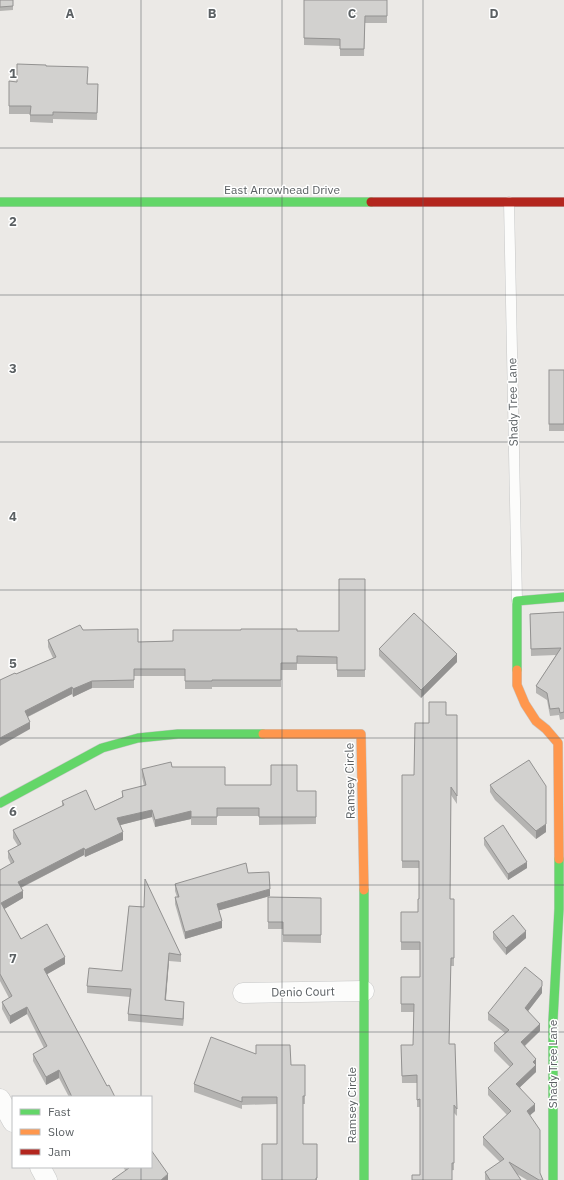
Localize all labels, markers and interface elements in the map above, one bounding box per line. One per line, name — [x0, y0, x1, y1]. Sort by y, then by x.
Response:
text: A — [66, 5, 75, 22]
text: B — [208, 5, 217, 22]
text: C — [348, 5, 357, 22]
text: D — [489, 5, 499, 22]
text: 1 — [9, 65, 17, 82]
street label: East Arrowhead Drive — [224, 182, 340, 197]
text: 2 — [9, 213, 17, 230]
street label: Shady Tree Lane — [504, 357, 521, 446]
text: 3 — [9, 360, 17, 377]
text: 4 — [9, 508, 17, 525]
text: 5 — [9, 655, 17, 672]
street label: Ramsey Circle — [341, 742, 358, 819]
text: 6 — [9, 803, 17, 820]
text: 7 — [9, 950, 17, 967]
street label: Denio Court — [271, 983, 335, 1000]
street label: Shady Tree Lane — [545, 1019, 560, 1108]
street label: Ramsey Circle — [344, 1066, 359, 1143]
legend — [12, 1096, 152, 1168]
text: Fast — [48, 1104, 71, 1119]
text: Slow — [48, 1124, 74, 1139]
text: Jam — [48, 1144, 71, 1159]

